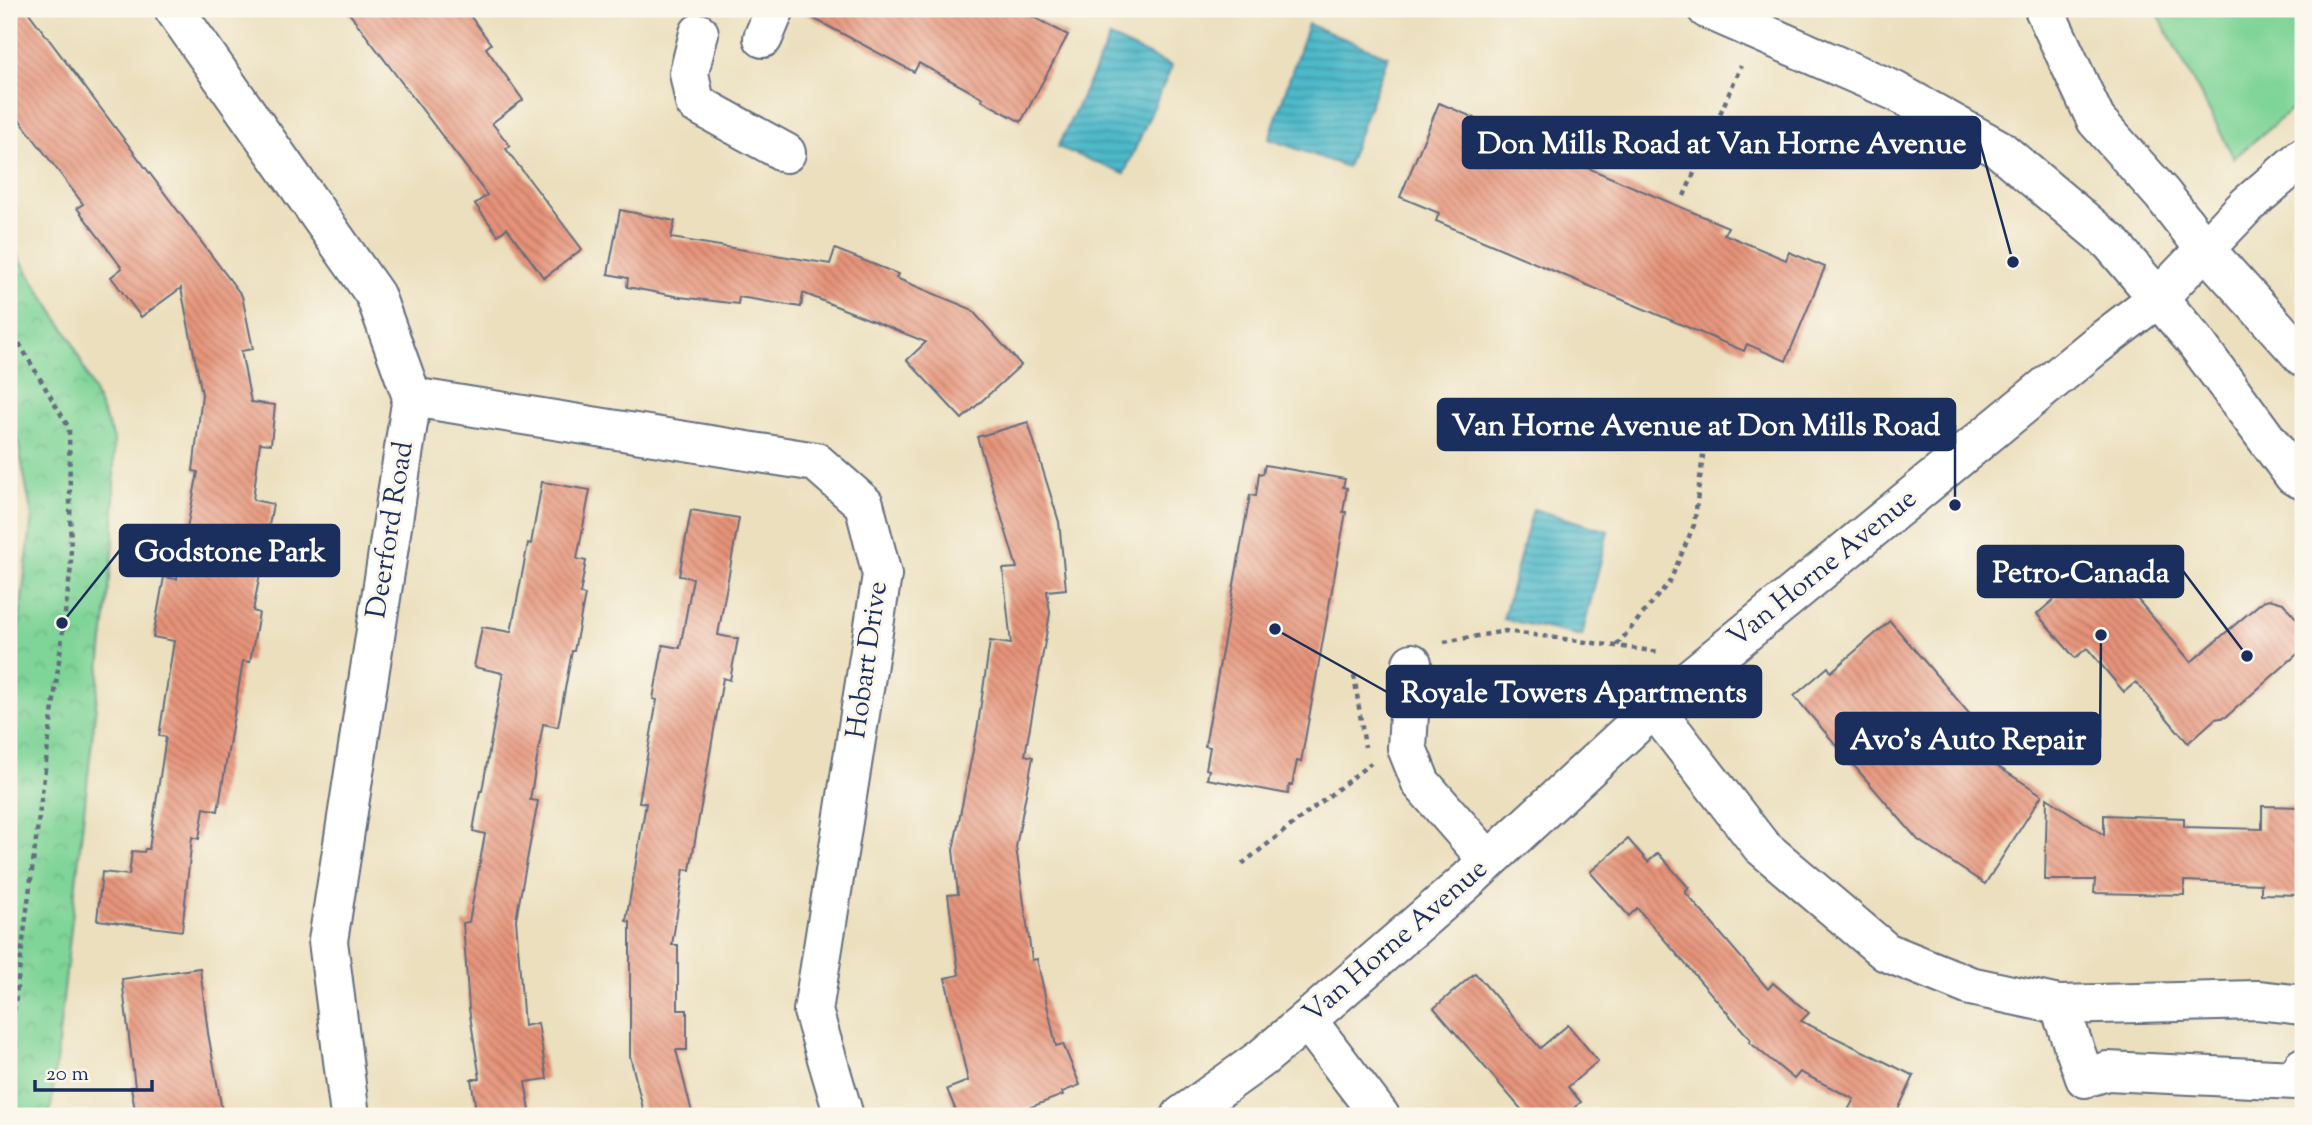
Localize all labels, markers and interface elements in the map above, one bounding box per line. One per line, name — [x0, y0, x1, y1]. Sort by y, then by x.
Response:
callout: Don Mills Road at Van Horne Avenue — [1463, 117, 1980, 168]
text: Don Mills Road at Van Horne Avenue — [1477, 124, 1967, 167]
callout: Van Horne Avenue at Don Mills Road — [1438, 399, 1955, 450]
text: Van Horne Avenue at Don Mills Road — [1451, 406, 1941, 449]
street label: Deerford Road — [357, 439, 425, 621]
street label: Van Horne Avenue — [1720, 480, 1926, 658]
callout: Godstone Park — [120, 525, 339, 576]
text: Godstone Park — [134, 532, 326, 575]
callout: Petro-Canada — [1978, 546, 2183, 597]
text: Petro-Canada — [1992, 553, 2170, 596]
street label: Hobart Drive — [837, 579, 899, 741]
callout: Royale Towers Apartments — [1387, 666, 1761, 717]
text: Royale Towers Apartments — [1401, 673, 1747, 716]
callout: Avo's Auto Repair — [1836, 713, 2100, 764]
text: Avo's Auto Repair — [1850, 720, 2087, 763]
street label: Van Horne Avenue — [1295, 850, 1497, 1034]
scale bar — [35, 1048, 152, 1092]
text: 20 m — [46, 1060, 89, 1090]

